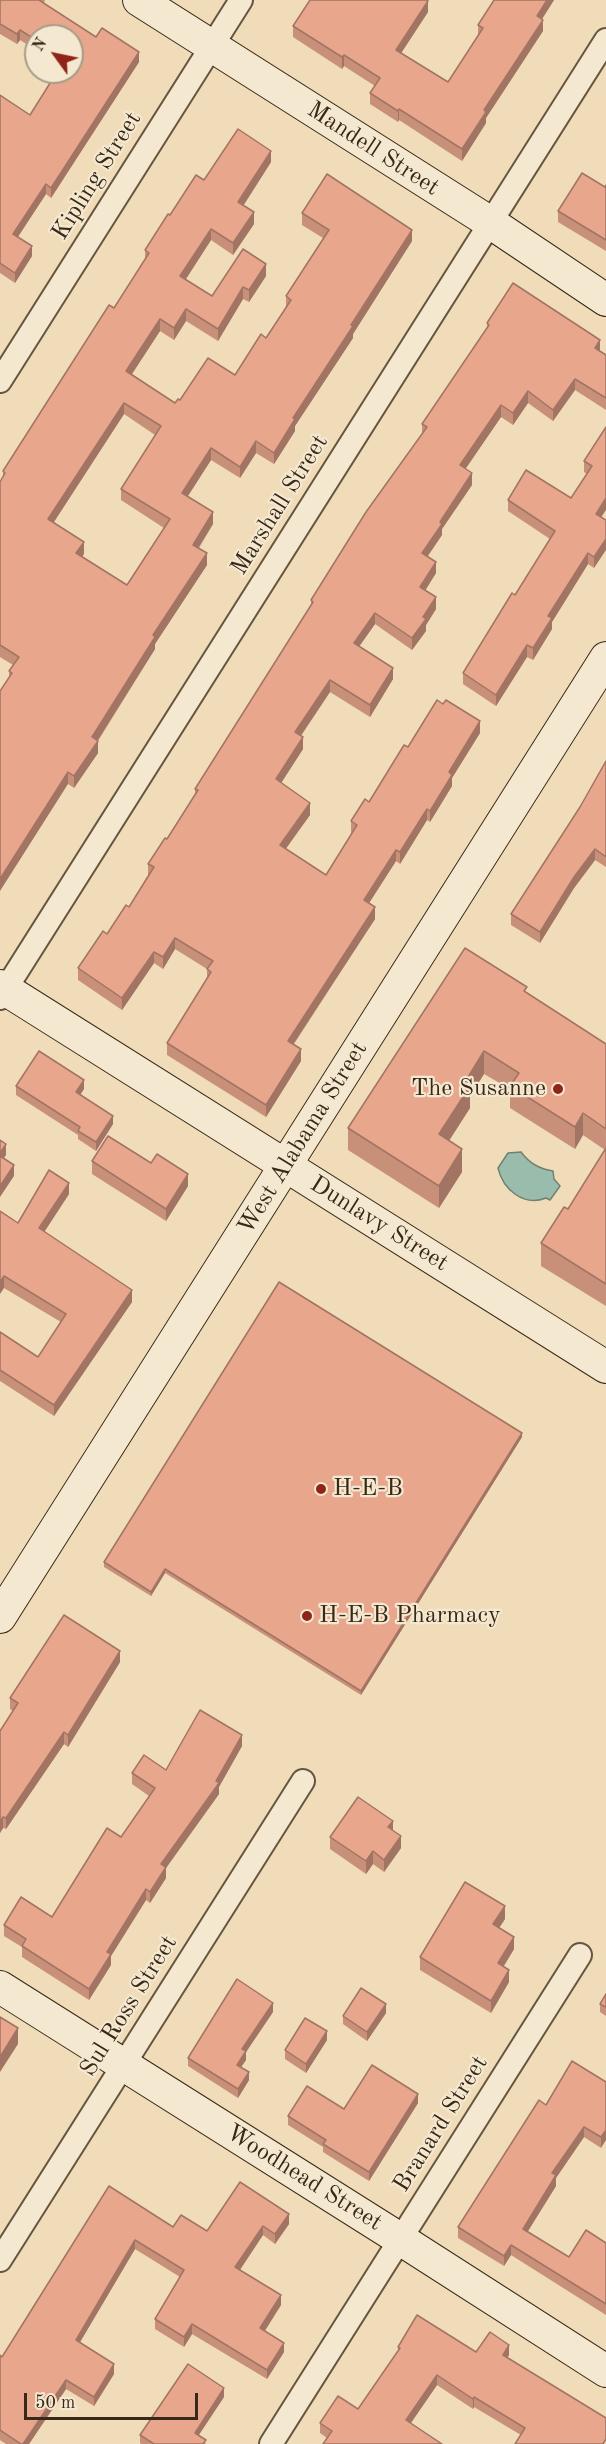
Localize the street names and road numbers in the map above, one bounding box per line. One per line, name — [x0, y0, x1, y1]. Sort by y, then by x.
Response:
street label: Mandell Street — [302, 96, 444, 202]
street label: Kipling Street — [46, 106, 148, 246]
street label: Marshall Street — [225, 429, 335, 581]
street label: West Alabama Street — [232, 1036, 374, 1240]
street label: Dunlavy Street — [304, 1170, 454, 1278]
street label: Sul Ross Street — [74, 1930, 184, 2082]
street label: Branard Street — [388, 2050, 494, 2198]
street label: Woodhead Street — [221, 2119, 387, 2237]

